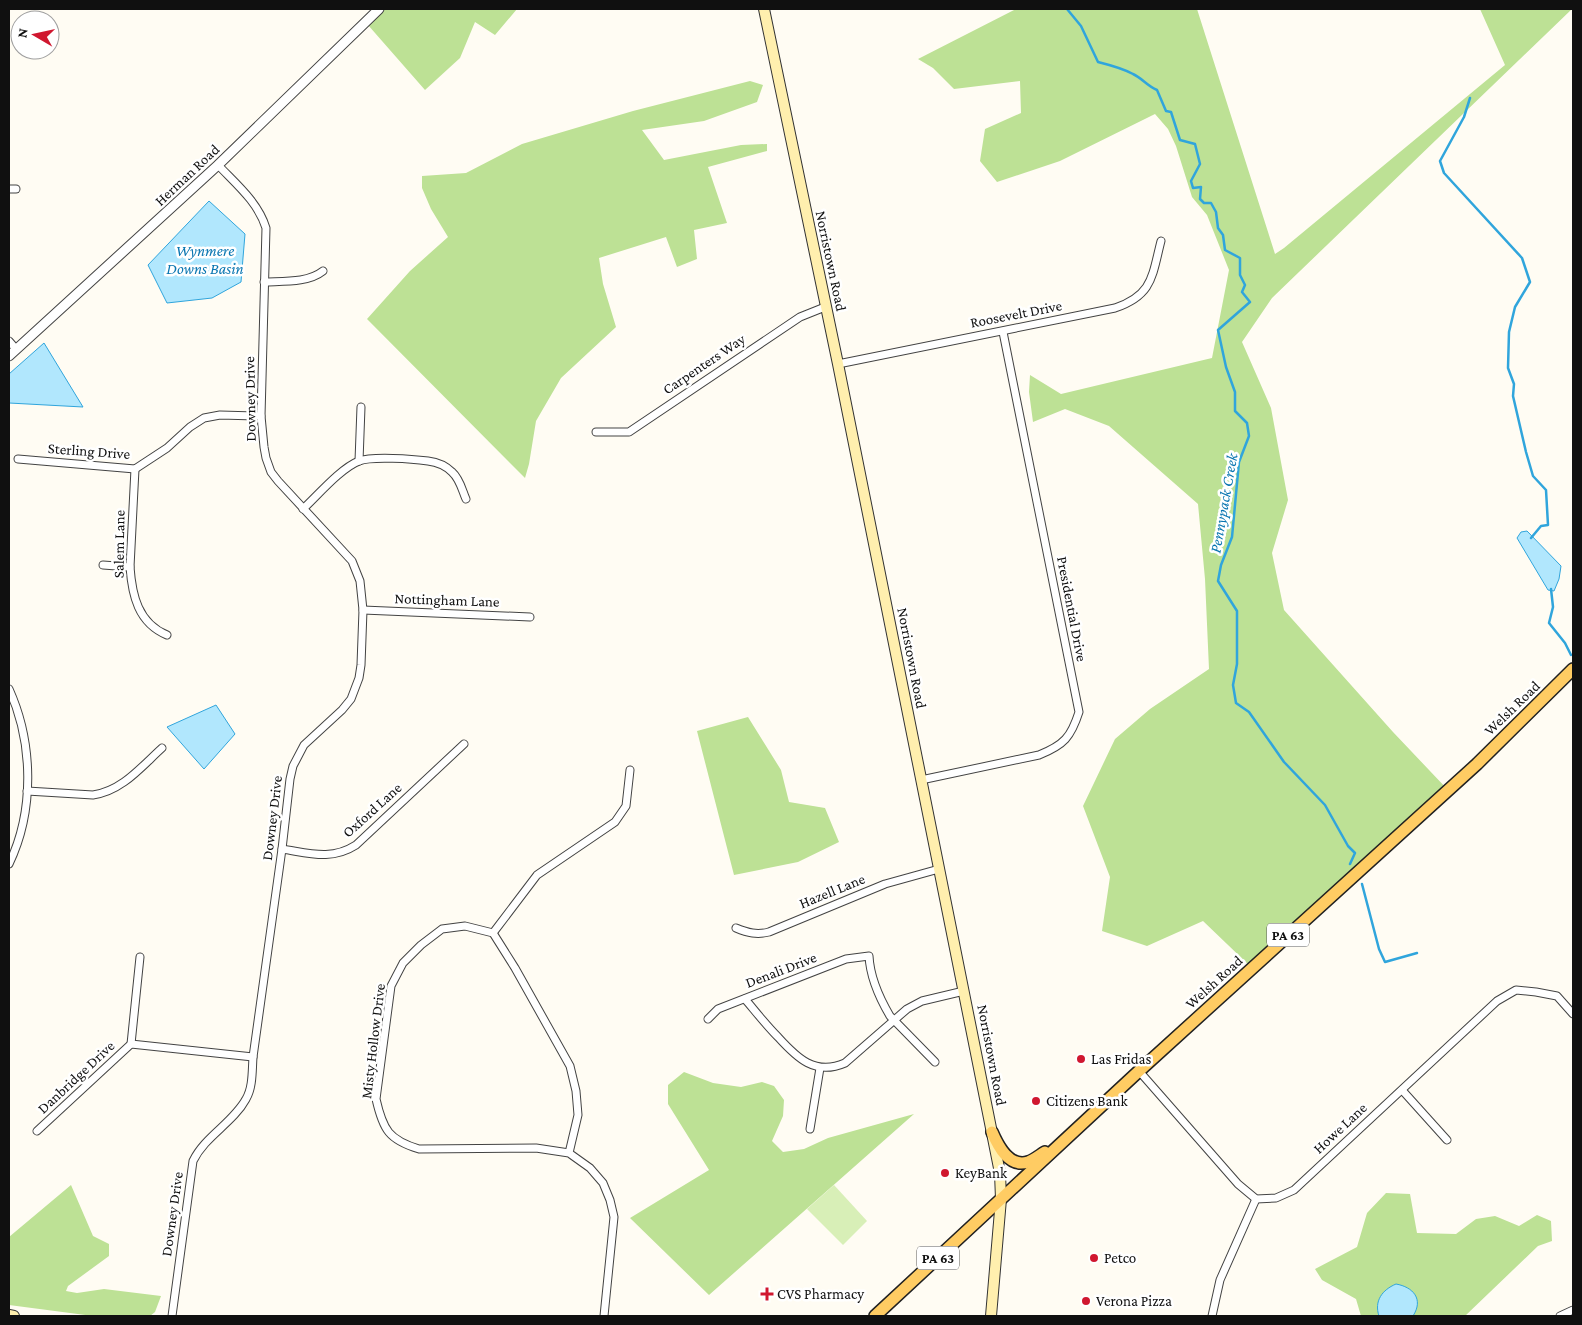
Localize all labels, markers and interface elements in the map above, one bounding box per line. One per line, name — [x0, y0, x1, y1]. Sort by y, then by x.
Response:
north arrow — [10, 10, 60, 60]
text: N — [14, 27, 31, 39]
street label: Herman Road — [152, 141, 223, 209]
street label: Norristown Road — [813, 209, 849, 313]
water label: Wynmere Downs Basin — [166, 242, 244, 277]
street label: Roosevelt Drive — [969, 297, 1064, 331]
street label: Carpenters Way — [660, 331, 749, 398]
street label: Downey Drive — [241, 356, 260, 442]
street label: Sterling Drive — [47, 440, 131, 463]
water label: Pennypack Creek — [1206, 451, 1242, 555]
street label: Salem Lane — [110, 509, 128, 578]
street label: Presidential Drive — [1054, 555, 1090, 663]
street label: Nottingham Lane — [394, 590, 500, 611]
street label: Norristown Road — [894, 606, 930, 710]
street label: Welsh Road — [1481, 678, 1543, 738]
street label: Downey Drive — [259, 774, 286, 861]
street label: Oxford Lane — [339, 779, 405, 841]
street label: Hazell Lane — [797, 870, 868, 911]
road number: PA 63 — [1267, 924, 1309, 946]
street label: Denali Drive — [743, 949, 819, 991]
street label: Welsh Road — [1182, 952, 1246, 1012]
street label: Misty Hollow Drive — [358, 982, 389, 1100]
street label: Norristown Road — [974, 1003, 1010, 1107]
street label: Danbridge Drive — [34, 1037, 119, 1117]
place label: Las Fridas — [1091, 1051, 1152, 1067]
marker: Las Fridas — [1075, 1053, 1087, 1065]
place label: Citizens Bank — [1046, 1093, 1129, 1109]
marker: Citizens Bank — [1030, 1095, 1042, 1107]
street label: Howe Lane — [1310, 1099, 1370, 1157]
place label: KeyBank — [955, 1165, 1008, 1182]
marker: KeyBank — [939, 1167, 951, 1179]
street label: Downey Drive — [158, 1170, 187, 1258]
road number: PA 63 — [917, 1246, 959, 1270]
place label: Petco — [1104, 1250, 1136, 1266]
marker: Petco — [1088, 1252, 1100, 1264]
place label: CVS Pharmacy — [777, 1286, 864, 1303]
marker: CVS Pharmacy — [761, 1288, 773, 1300]
place label: Verona Pizza — [1096, 1293, 1172, 1309]
marker: Verona Pizza — [1080, 1295, 1092, 1307]

